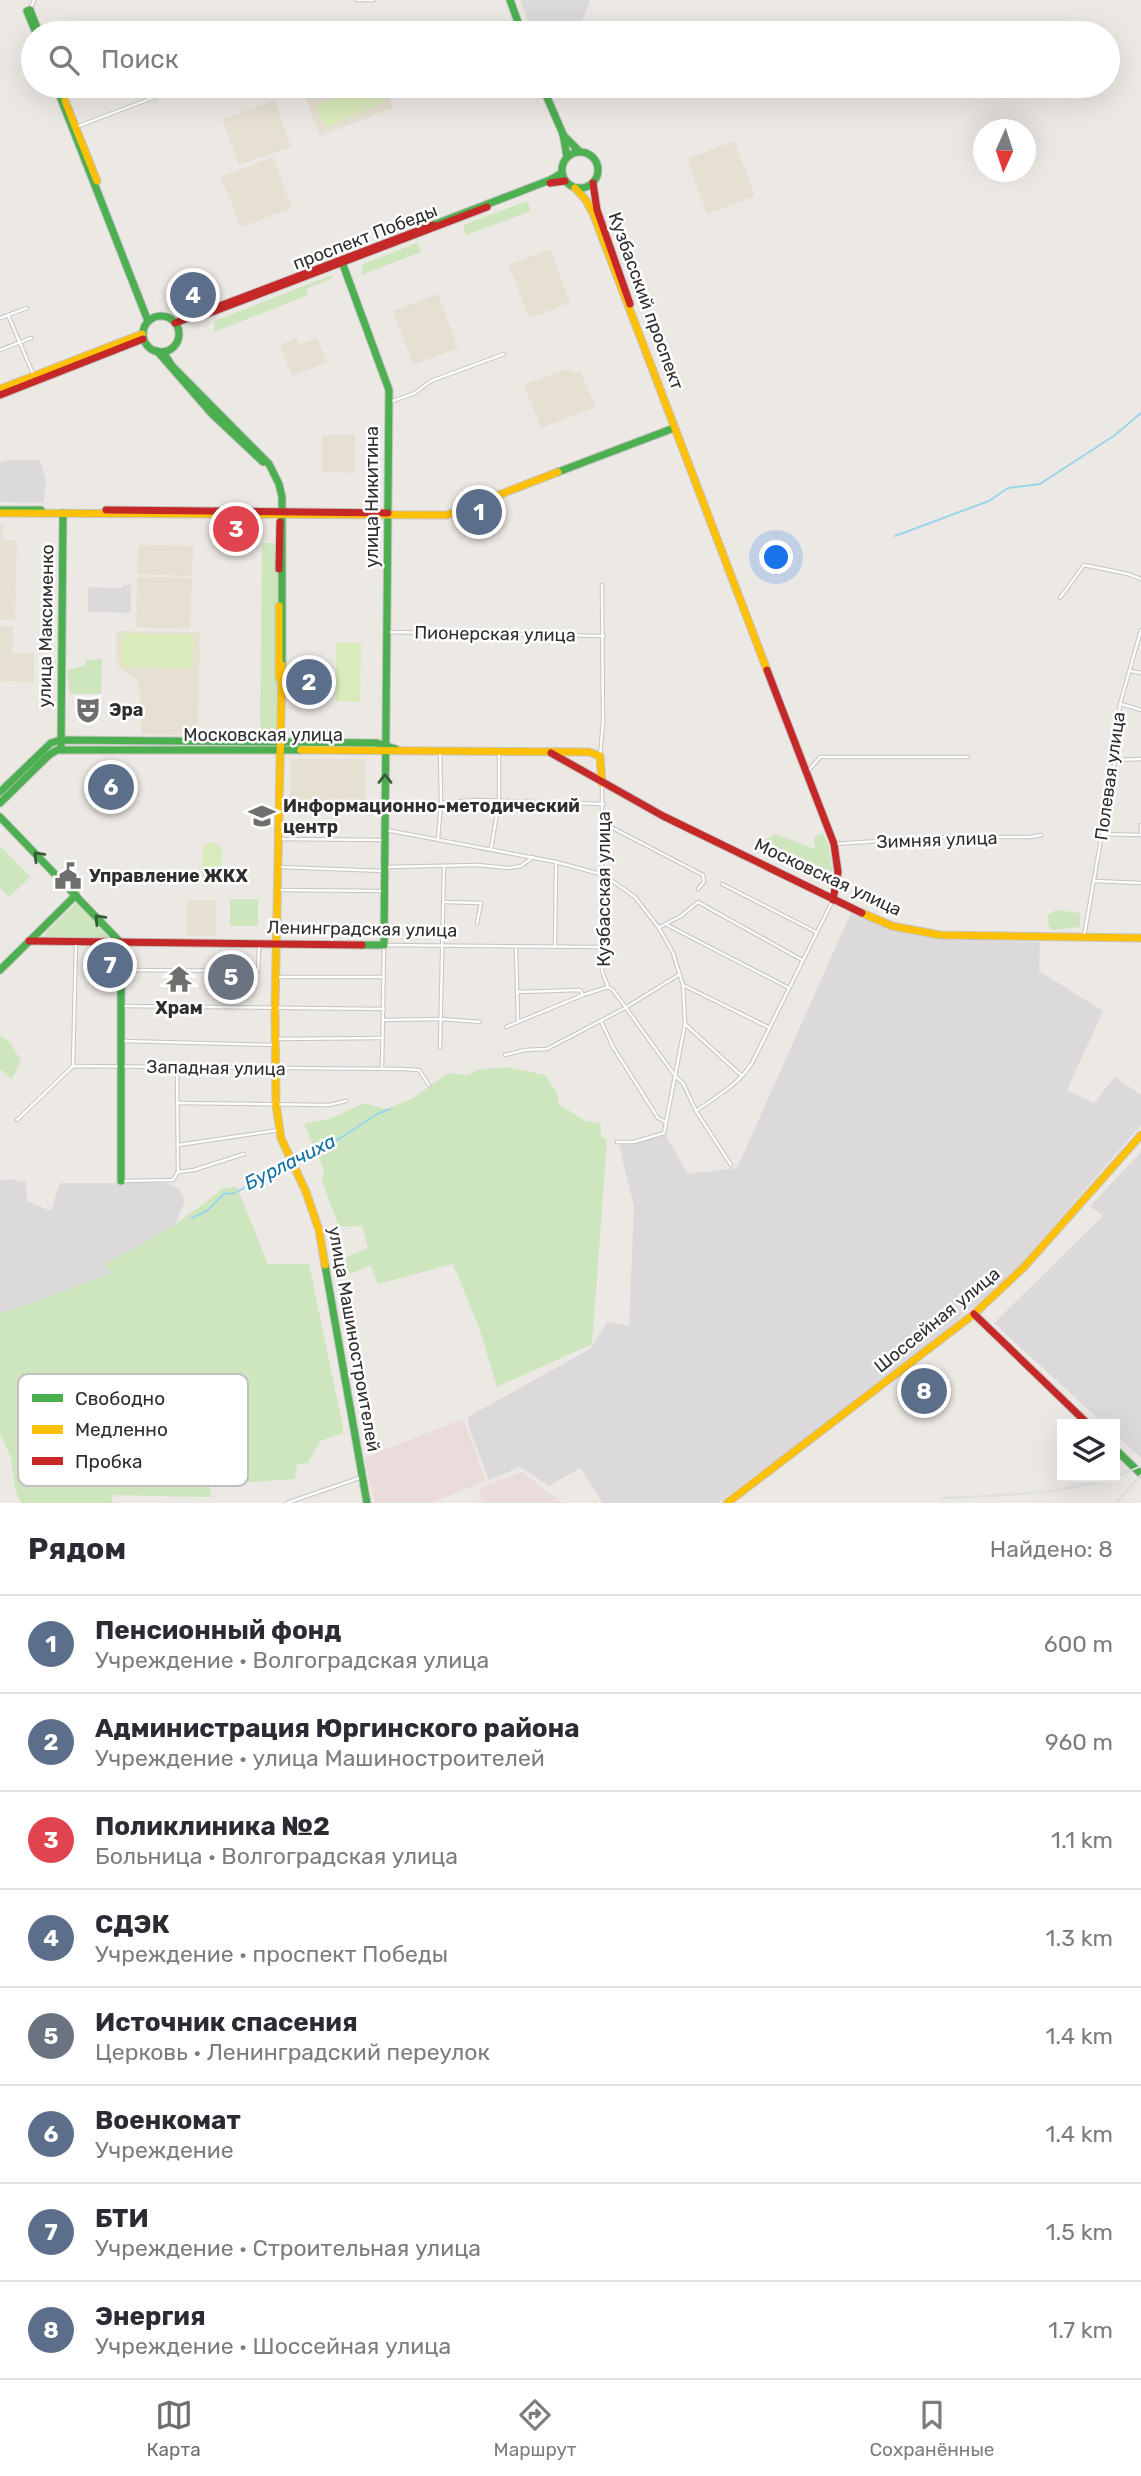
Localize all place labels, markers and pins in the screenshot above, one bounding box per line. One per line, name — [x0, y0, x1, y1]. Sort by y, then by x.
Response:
pin: 4 — [170, 269, 216, 321]
pin: 1 — [456, 486, 502, 538]
pin: 3 — [213, 503, 259, 555]
pin: 2 — [286, 656, 332, 708]
theatre icon: Эра — [73, 695, 103, 725]
place label: Эра — [109, 699, 143, 721]
pin: 6 — [88, 761, 134, 813]
place label: Информационно-методический центр — [283, 795, 580, 838]
school or university icon: Информационно-методический центр — [247, 801, 277, 831]
public building icon: Управление ЖКХ — [53, 861, 83, 891]
place label: Управление ЖКХ — [89, 865, 248, 887]
pin: 7 — [87, 939, 133, 991]
pin: 5 — [208, 951, 254, 1003]
temple icon: Храм — [164, 964, 194, 994]
place label: Храм — [155, 997, 203, 1019]
pin: 8 — [901, 1365, 947, 1417]

